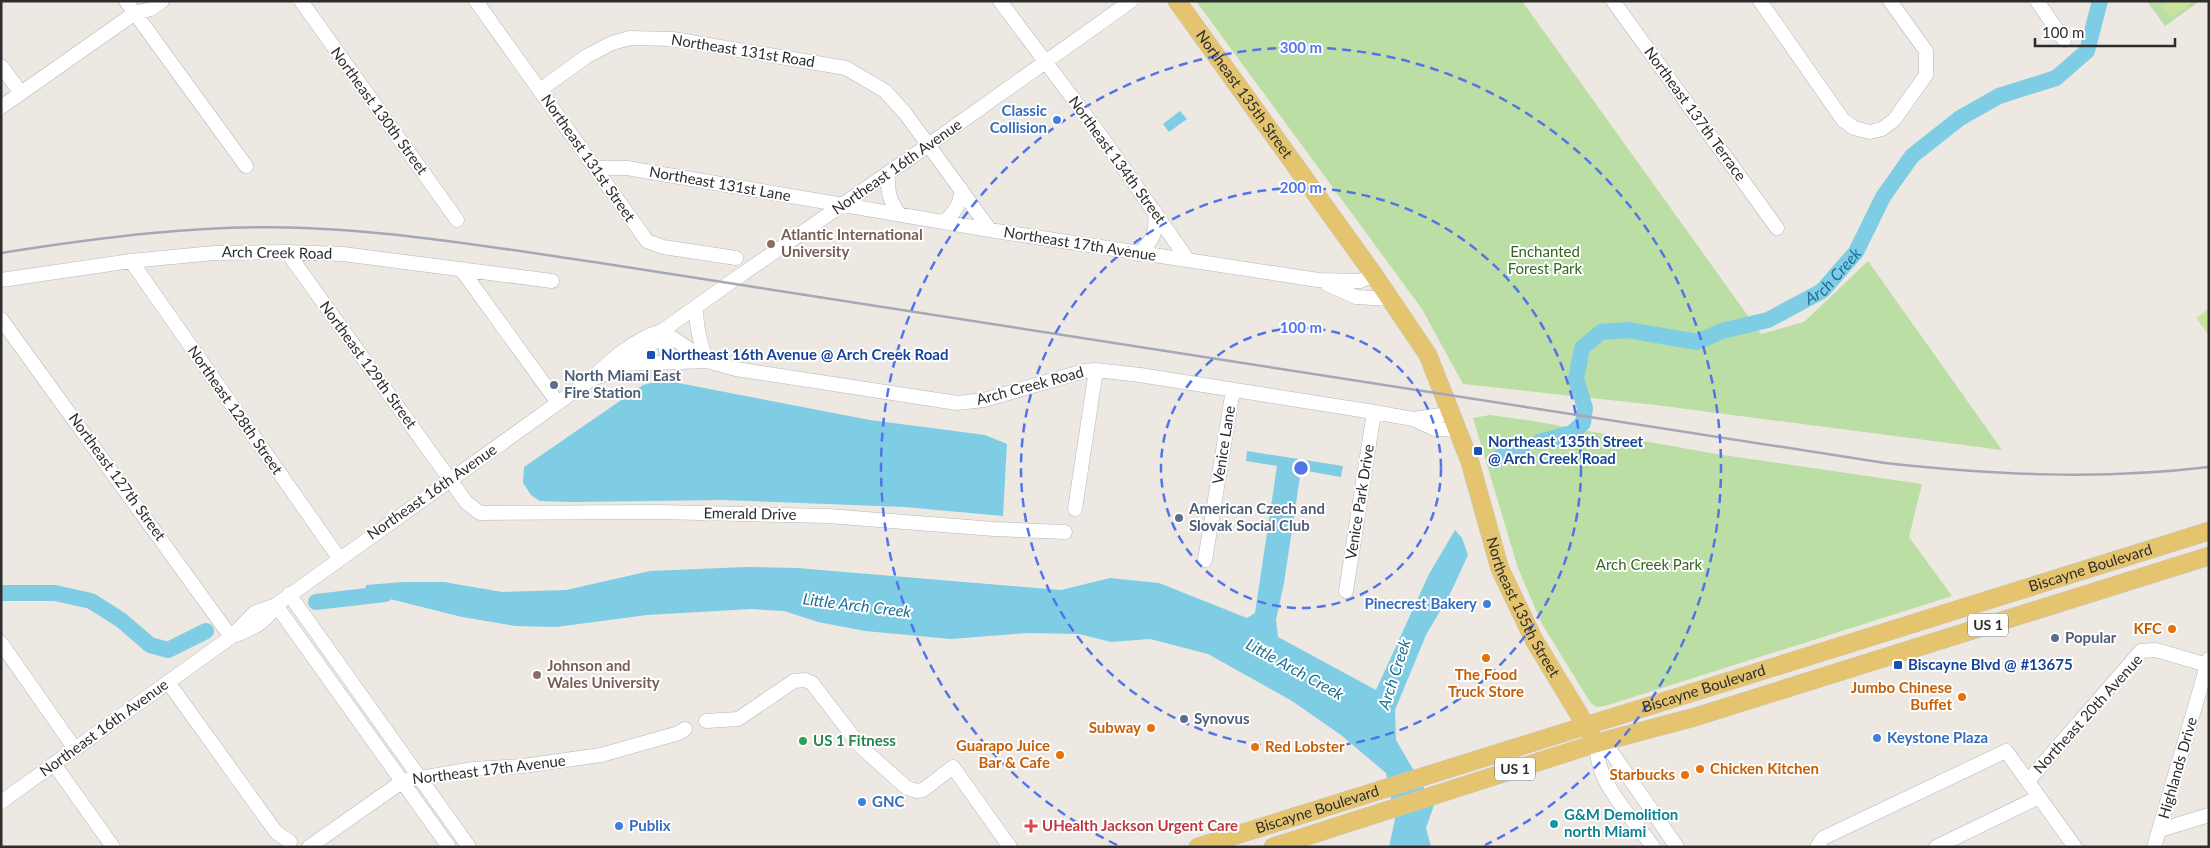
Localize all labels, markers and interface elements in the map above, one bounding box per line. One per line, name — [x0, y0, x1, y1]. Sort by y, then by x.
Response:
scale bar — [2035, 15, 2175, 47]
text: 100 m — [2042, 23, 2084, 41]
street label: Northeast 135th Street — [1193, 26, 1297, 162]
street label: Northeast 131st Road — [670, 30, 816, 70]
text: 300 m — [1280, 38, 1322, 56]
street label: Northeast 130th Street — [328, 43, 432, 178]
street label: Northeast 137th Terrace — [1641, 43, 1751, 184]
street label: Northeast 131st Street — [538, 90, 640, 225]
street label: Northeast 134th Street — [1066, 92, 1170, 227]
place label: Classic Collision — [990, 101, 1047, 136]
marker: Classic Collision — [1051, 114, 1063, 126]
street label: Northeast 16th Avenue — [828, 115, 965, 218]
street label: Northeast 131st Lane — [648, 162, 792, 204]
text: 200 m — [1280, 178, 1322, 196]
street label: Northeast 17th Avenue — [1003, 222, 1158, 264]
place label: Atlantic International University — [780, 225, 923, 260]
marker: Atlantic International University — [765, 238, 777, 250]
street label: Arch Creek Road — [222, 242, 332, 262]
park label: Enchanted Forest Park — [1508, 242, 1583, 277]
water label: Arch Creek — [1800, 243, 1865, 308]
street label: Northeast 129th Street — [317, 297, 421, 432]
text: 100 m — [1280, 318, 1322, 336]
street label: Northeast 128th Street — [185, 342, 287, 478]
place label: Northeast 16th Avenue @ Arch Creek Road — [661, 345, 948, 363]
marker: Northeast 16th Avenue @ Arch Creek Road — [645, 349, 657, 361]
street label: Arch Creek Road — [974, 362, 1085, 408]
place label: North Miami East Fire Station — [564, 366, 682, 401]
marker: North Miami East Fire Station — [548, 379, 560, 391]
street label: Venice Lane — [1208, 404, 1238, 485]
street label: Northeast 127th Street — [66, 409, 170, 544]
place label: Northeast 135th Street @ Arch Creek Road — [1488, 432, 1644, 467]
street label: Northeast 16th Avenue — [363, 440, 500, 543]
street label: Venice Park Drive — [1341, 443, 1377, 561]
marker: Northeast 135th Street @ Arch Creek Road — [1472, 445, 1484, 457]
centre of rings — [1292, 459, 1310, 477]
place label: American Czech and Slovak Social Club — [1188, 499, 1325, 534]
street label: Emerald Drive — [703, 503, 797, 523]
marker: American Czech and Slovak Social Club — [1173, 512, 1185, 524]
street label: Northeast 135th Street — [1483, 535, 1565, 681]
street label: Biscayne Boulevard — [2026, 539, 2154, 595]
park label: Arch Creek Park — [1596, 555, 1703, 573]
water label: Little Arch Creek — [802, 588, 913, 621]
place label: Pinecrest Bakery — [1365, 594, 1477, 612]
marker: Pinecrest Bakery — [1481, 598, 1493, 610]
road number: US 1 — [1968, 614, 2008, 636]
place label: KFC — [2133, 619, 2162, 637]
marker: KFC — [2166, 623, 2178, 635]
place label: Popular — [2065, 628, 2117, 646]
marker: Popular — [2049, 632, 2061, 644]
water label: Little Arch Creek — [1243, 634, 1348, 703]
water label: Arch Creek — [1373, 636, 1414, 712]
street label: Northeast 20th Avenue — [2029, 650, 2146, 777]
marker: The Food Truck Store — [1480, 652, 1492, 664]
place label: Biscayne Blvd @ #13675 — [1908, 655, 2073, 673]
place label: Johnson and Wales University — [547, 656, 660, 691]
marker: Biscayne Blvd @ #13675 — [1892, 659, 1904, 671]
street label: Biscayne Boulevard — [1640, 660, 1768, 716]
place label: The Food Truck Store — [1448, 665, 1524, 700]
marker: Johnson and Wales University — [531, 669, 543, 681]
street label: Northeast 16th Avenue — [36, 675, 171, 780]
place label: Jumbo Chinese Buffet — [1851, 678, 1952, 713]
marker: Jumbo Chinese Buffet — [1956, 691, 1968, 703]
place label: Synovus — [1194, 709, 1250, 727]
marker: Synovus — [1178, 713, 1190, 725]
street label: Highlands Drive — [2154, 715, 2200, 821]
place label: Subway — [1089, 718, 1141, 736]
marker: Subway — [1145, 722, 1157, 734]
place label: Keystone Plaza — [1887, 728, 1988, 746]
place label: US 1 Fitness — [813, 731, 896, 749]
marker: Keystone Plaza — [1871, 732, 1883, 744]
marker: US 1 Fitness — [797, 735, 809, 747]
place label: Guarapo Juice Bar & Cafe — [956, 736, 1050, 771]
place label: Red Lobster — [1265, 737, 1345, 755]
marker: Red Lobster — [1249, 741, 1261, 753]
marker: Guarapo Juice Bar & Cafe — [1054, 749, 1066, 761]
street label: Northeast 17th Avenue — [411, 751, 567, 787]
road number: US 1 — [1495, 758, 1535, 781]
place label: Chicken Kitchen — [1710, 759, 1819, 777]
marker: Chicken Kitchen — [1694, 763, 1706, 775]
place label: Starbucks — [1610, 765, 1675, 783]
marker: Starbucks — [1679, 769, 1691, 781]
street label: Biscayne Boulevard — [1253, 781, 1381, 836]
place label: GNC — [872, 792, 904, 810]
marker: GNC — [856, 796, 868, 808]
place label: G&M Demolition north Miami — [1564, 805, 1678, 840]
place label: Publix — [629, 816, 671, 834]
place label: UHealth Jackson Urgent Care — [1042, 816, 1238, 834]
marker: G&M Demolition north Miami — [1548, 818, 1560, 830]
marker: UHealth Jackson Urgent Care — [1024, 819, 1038, 833]
marker: Publix — [613, 820, 625, 832]

